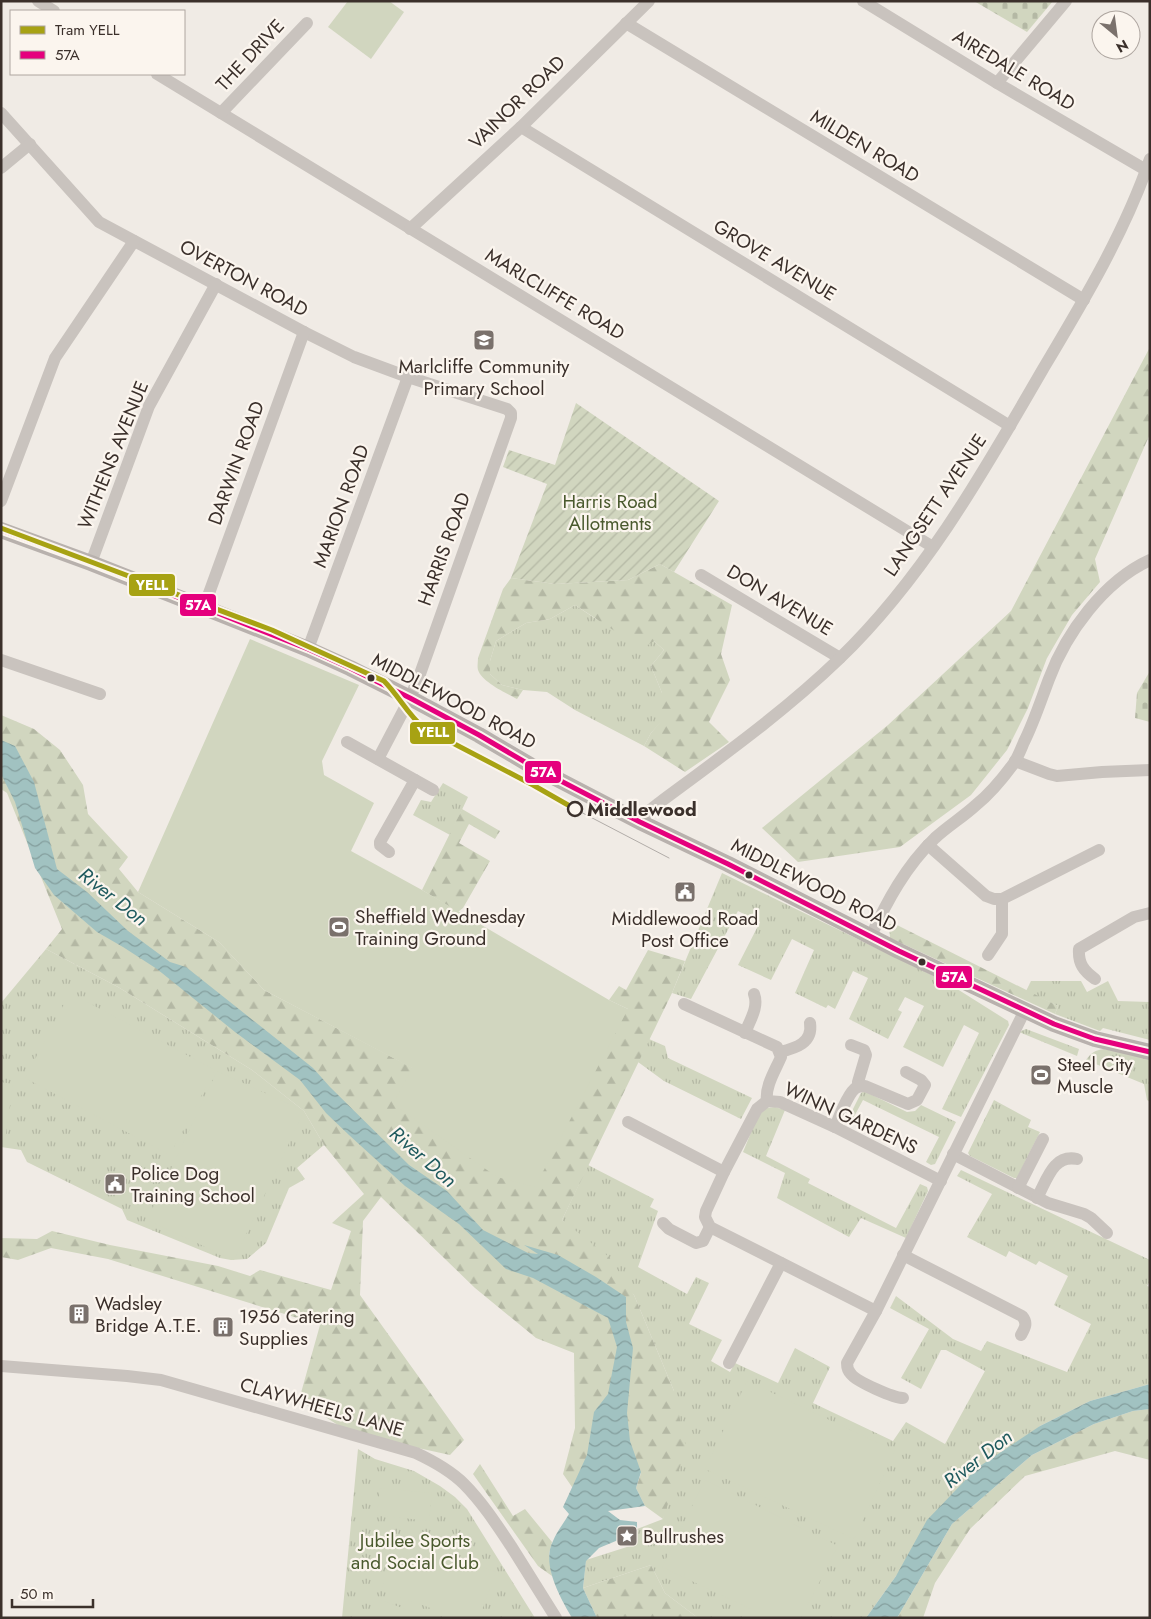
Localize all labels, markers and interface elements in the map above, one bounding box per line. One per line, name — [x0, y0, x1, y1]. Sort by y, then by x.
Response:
legend — [10, 10, 185, 75]
north arrow — [1091, 10, 1141, 60]
street label: THE DRIVE — [210, 13, 290, 97]
text: Tram YELL — [55, 19, 120, 41]
street label: AIREDALE ROAD — [948, 23, 1080, 117]
text: N — [1113, 35, 1132, 58]
text: 57A — [55, 44, 80, 66]
street label: VAINOR ROAD — [463, 49, 571, 155]
street label: MILDEN ROAD — [805, 103, 925, 189]
street label: GROVE AVENUE — [708, 213, 842, 307]
street label: OVERTON ROAD — [175, 233, 313, 323]
street label: MARLCLIFFE ROAD — [480, 242, 630, 346]
school or university icon: Marlcliffe Community Primary School — [472, 328, 496, 352]
place label: Marlcliffe Community Primary School — [398, 353, 570, 402]
street label: WITHENS AVENUE — [71, 377, 155, 533]
street label: DARWIN ROAD — [201, 397, 271, 529]
street label: LANGSETT AVENUE — [877, 428, 993, 582]
street label: MARION ROAD — [306, 441, 376, 571]
park label: Harris Road Allotments — [562, 488, 658, 537]
street label: HARRIS ROAD — [411, 489, 477, 609]
street label: DON AVENUE — [722, 558, 838, 642]
line badge: YELL — [128, 573, 176, 597]
text: YELL — [135, 575, 169, 595]
line badge: 57A — [179, 593, 217, 617]
text: 57A — [185, 595, 212, 615]
street label: MIDDLEWOOD ROAD — [367, 646, 541, 756]
unlabelled marker — [366, 673, 376, 683]
line badge: YELL — [409, 721, 456, 745]
text: YELL — [416, 722, 450, 742]
line badge: 57A — [524, 760, 562, 784]
text: 57A — [530, 762, 557, 782]
place label: Middlewood — [587, 796, 697, 823]
marker: Middlewood — [567, 801, 583, 817]
street label: MIDDLEWOOD ROAD — [727, 832, 902, 939]
water label: River Don — [72, 861, 154, 933]
unlabelled marker — [744, 870, 754, 880]
public building icon: Middlewood Road Post Office — [673, 880, 697, 904]
place label: Sheffield Wednesday Training Ground — [355, 903, 526, 952]
place label: Middlewood Road Post Office — [612, 905, 758, 954]
sports icon: Sheffield Wednesday Training Ground — [327, 915, 351, 939]
unlabelled marker — [917, 957, 927, 967]
line badge: 57A — [935, 965, 973, 989]
text: 57A — [941, 967, 968, 987]
place label: Steel City Muscle — [1057, 1051, 1133, 1100]
sports icon: Steel City Muscle — [1029, 1063, 1053, 1087]
street label: WINN GARDENS — [780, 1075, 922, 1161]
water label: River Don — [383, 1120, 463, 1194]
place label: Police Dog Training School — [131, 1160, 255, 1209]
public building icon: Police Dog Training School — [103, 1172, 127, 1196]
place label: Wadsley Bridge A.T.E. — [95, 1290, 202, 1339]
building icon: Wadsley Bridge A.T.E. — [67, 1302, 91, 1326]
place label: 1956 Catering Supplies — [239, 1303, 355, 1352]
building icon: 1956 Catering Supplies — [211, 1315, 235, 1339]
street label: CLAYWHEELS LANE — [237, 1371, 407, 1443]
water label: River Don — [937, 1423, 1019, 1495]
place label: Bullrushes — [643, 1523, 724, 1550]
place icon: Bullrushes — [615, 1524, 639, 1548]
park label: Jubilee Sports and Social Club — [351, 1527, 479, 1576]
scale bar — [12, 1576, 94, 1608]
text: 50 m — [20, 1583, 54, 1605]

